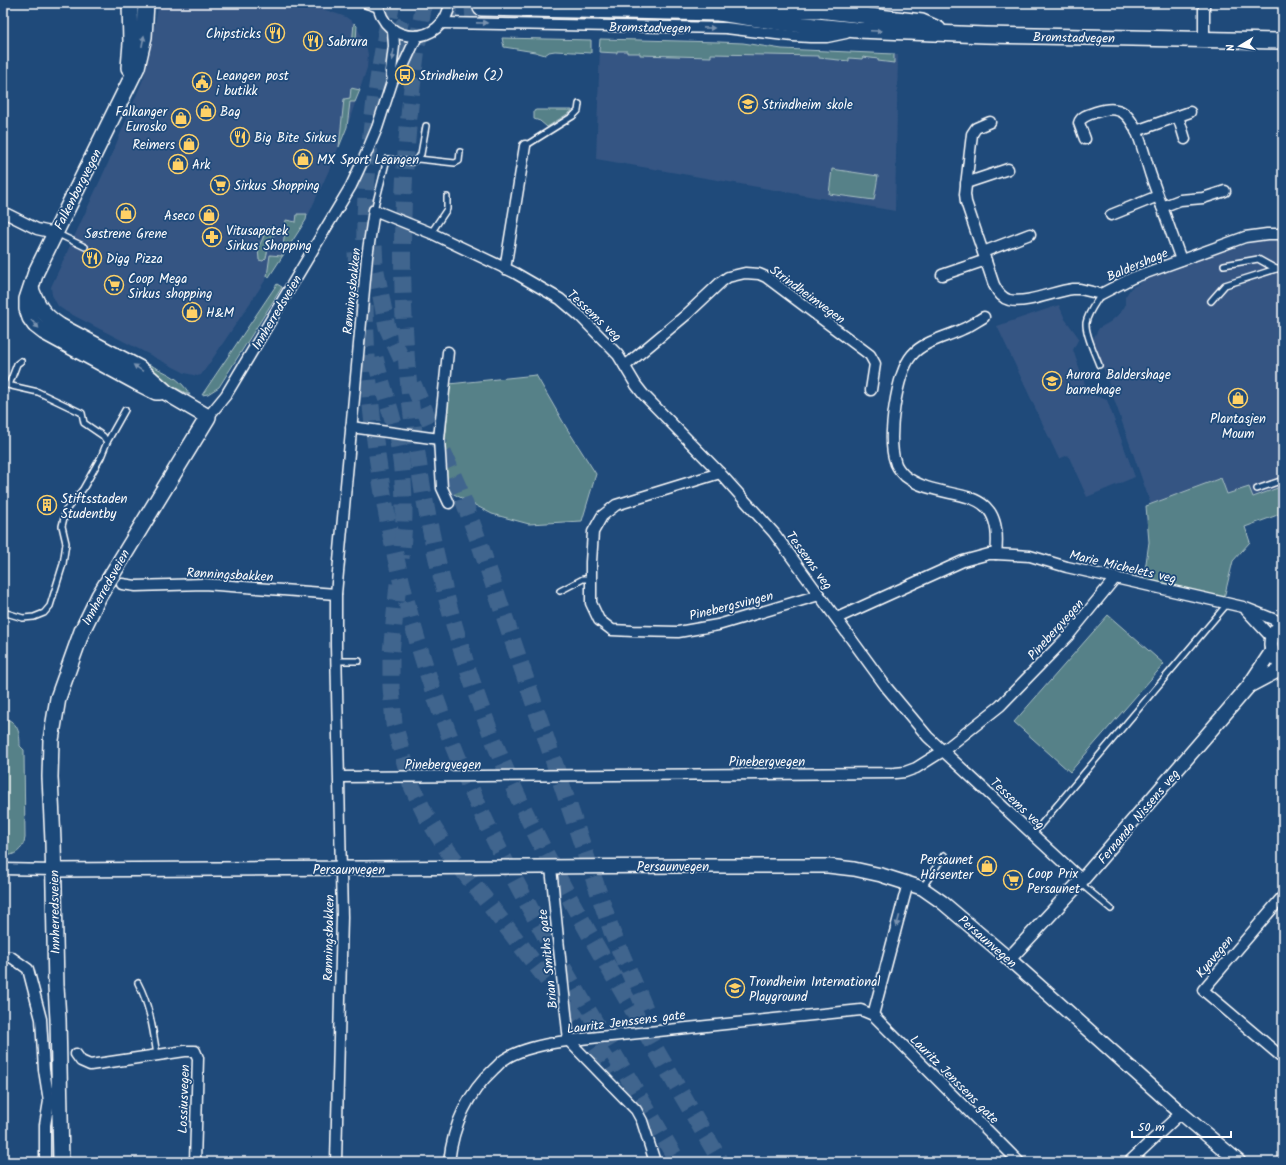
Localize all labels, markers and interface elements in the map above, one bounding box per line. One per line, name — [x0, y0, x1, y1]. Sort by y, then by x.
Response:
street label: Bromstadvegen — [609, 17, 691, 40]
one-way arrow — [476, 20, 489, 26]
restaurant icon: Chipsticks — [264, 22, 286, 44]
place label: Chipsticks — [206, 24, 261, 45]
one-way arrow — [703, 25, 716, 31]
north arrow — [1220, 26, 1260, 66]
one-way arrow — [870, 27, 882, 34]
street label: Bromstadvegen — [1033, 27, 1115, 50]
restaurant icon: Sabrura — [302, 30, 324, 52]
place label: Sabrura — [327, 32, 368, 53]
one-way arrow — [140, 35, 146, 47]
text: N — [1222, 43, 1241, 53]
one-way arrow — [390, 49, 396, 61]
bus stop icon: Strindheim (2) — [394, 64, 416, 86]
place label: Leangen post i butikk — [216, 66, 290, 102]
place label: Strindheim (2) — [419, 66, 504, 87]
public building icon: Leangen post i butikk — [191, 71, 213, 93]
school or university icon: Strindheim skole — [737, 93, 759, 115]
place label: Strindheim skole — [762, 95, 853, 116]
shop icon: Bag — [195, 100, 217, 122]
place label: Falkanger Eurosko — [115, 102, 168, 138]
place label: Bag — [220, 102, 241, 123]
shop icon: Falkanger Eurosko — [170, 107, 192, 129]
restaurant icon: Big Bite Sirkus — [229, 126, 251, 148]
place label: Big Bite Sirkus — [254, 128, 337, 149]
shop icon: Reimers — [178, 133, 200, 155]
place label: Reimers — [132, 135, 175, 156]
street label: Falkenborgvegen — [49, 145, 108, 234]
shop icon: MX Sport Leangen — [292, 148, 314, 170]
place label: MX Sport Leangen — [317, 150, 419, 171]
shop icon: Ark — [167, 153, 189, 175]
place label: Ark — [192, 155, 211, 176]
supermarket icon: Sirkus Shopping — [209, 174, 231, 196]
place label: Sirkus Shopping — [234, 176, 320, 197]
shop icon: Søstrene Grene — [115, 202, 137, 224]
shop icon: Aseco — [198, 204, 220, 226]
place label: Aseco — [164, 206, 195, 227]
place label: Vitusapotek Sirkus Shopping — [226, 221, 312, 257]
place label: Søstrene Grene — [85, 224, 167, 245]
pharmacy icon: Vitusapotek Sirkus Shopping — [201, 226, 223, 248]
street label: Baldershage — [1104, 243, 1172, 288]
restaurant icon: Digg Pizza — [81, 247, 103, 269]
street label: Rønningsbakken — [338, 247, 367, 336]
place label: Digg Pizza — [106, 249, 163, 270]
street label: Strindheimvegen — [765, 260, 849, 330]
place label: Coop Mega Sirkus shopping — [128, 269, 212, 305]
street label: Innherredsveien — [247, 271, 308, 354]
supermarket icon: Coop Mega Sirkus shopping — [103, 274, 125, 296]
street label: Tessems veg — [562, 285, 626, 347]
shop icon: H&M — [181, 301, 203, 323]
place label: H&M — [206, 303, 235, 324]
one-way arrow — [31, 319, 40, 329]
one-way arrow — [133, 364, 143, 372]
place label: Aurora Baldershage barnehage — [1066, 365, 1171, 401]
school or university icon: Aurora Baldershage barnehage — [1041, 370, 1063, 392]
shop icon: Plantasjen Moum — [1227, 387, 1249, 409]
place label: Plantasjen Moum — [1210, 409, 1266, 445]
place label: Stiftsstaden Studentby — [61, 489, 127, 525]
building icon: Stiftsstaden Studentby — [36, 494, 58, 516]
street label: Tessems veg — [780, 527, 837, 595]
street label: Marie Michelets veg — [1067, 545, 1178, 590]
street label: Innherredsveien — [77, 546, 136, 630]
street label: Rønningsbakken — [186, 563, 274, 588]
street label: Pinebergsvingen — [687, 586, 776, 627]
street label: Pinebergvegen — [1023, 595, 1090, 665]
street label: Pinebergvegen — [729, 752, 805, 773]
street label: Pinebergvegen — [405, 755, 481, 776]
street label: Fernanda Nissens veg — [1093, 765, 1185, 869]
street label: Tessems veg — [985, 773, 1049, 835]
place label: Persaunet Hårsenter — [920, 850, 974, 886]
shop icon: Persaunet Hårsenter — [976, 855, 998, 877]
street label: Persaunvegen — [637, 857, 709, 878]
street label: Persaunvegen — [313, 860, 385, 881]
place label: Coop Prix Persaunet — [1027, 864, 1081, 900]
supermarket icon: Coop Prix Persaunet — [1002, 869, 1024, 891]
street label: Innherredsveien — [44, 870, 67, 954]
street label: Rønningsbakken — [318, 894, 341, 982]
street label: Brian Smiths gate — [533, 908, 564, 1010]
street label: Persaunvegen — [953, 910, 1021, 974]
one-way arrow — [895, 915, 901, 927]
street label: Kyavegen — [1191, 931, 1239, 983]
place label: Trondheim International Playground — [749, 972, 880, 1008]
school or university icon: Trondheim International Playground — [724, 977, 746, 999]
street label: Lauritz Jenssens gate — [566, 1005, 687, 1040]
street label: Lauritz Jenssens gate — [904, 1030, 1004, 1130]
street label: Lossiusvegen — [173, 1064, 196, 1134]
scale bar — [1132, 1113, 1231, 1139]
text: 50 m — [1138, 1118, 1165, 1137]

